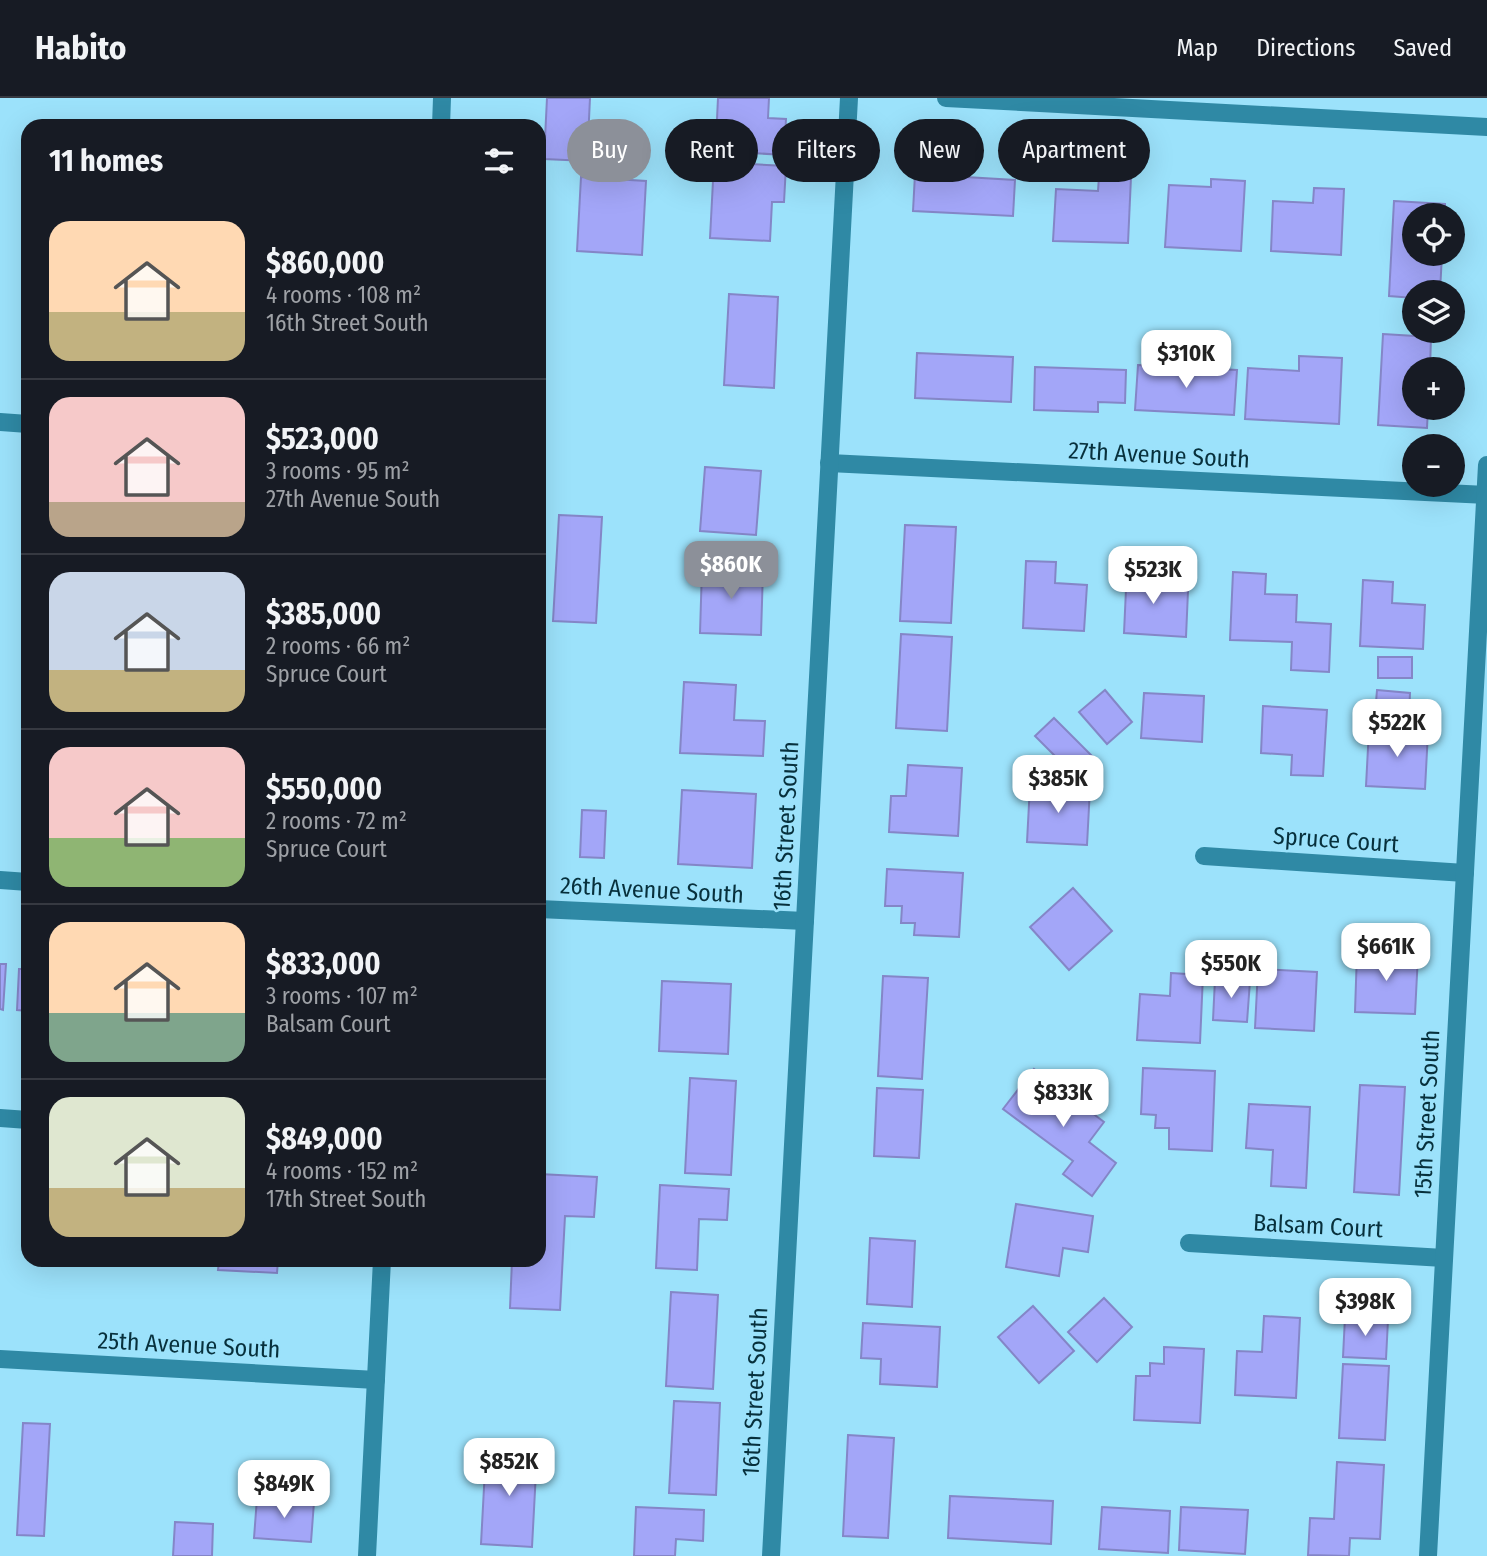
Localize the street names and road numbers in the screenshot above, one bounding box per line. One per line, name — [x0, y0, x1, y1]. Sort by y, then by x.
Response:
street label: 27th Avenue South — [1068, 436, 1250, 474]
street label: 16th Street South — [768, 741, 804, 911]
street label: Spruce Court — [1272, 822, 1400, 858]
street label: 26th Avenue South — [559, 871, 745, 909]
street label: 15th Street South — [1409, 1029, 1445, 1199]
street label: Balsam Court — [1252, 1209, 1384, 1243]
street label: 16th Street South — [737, 1307, 773, 1477]
street label: 25th Avenue South — [97, 1326, 281, 1364]

